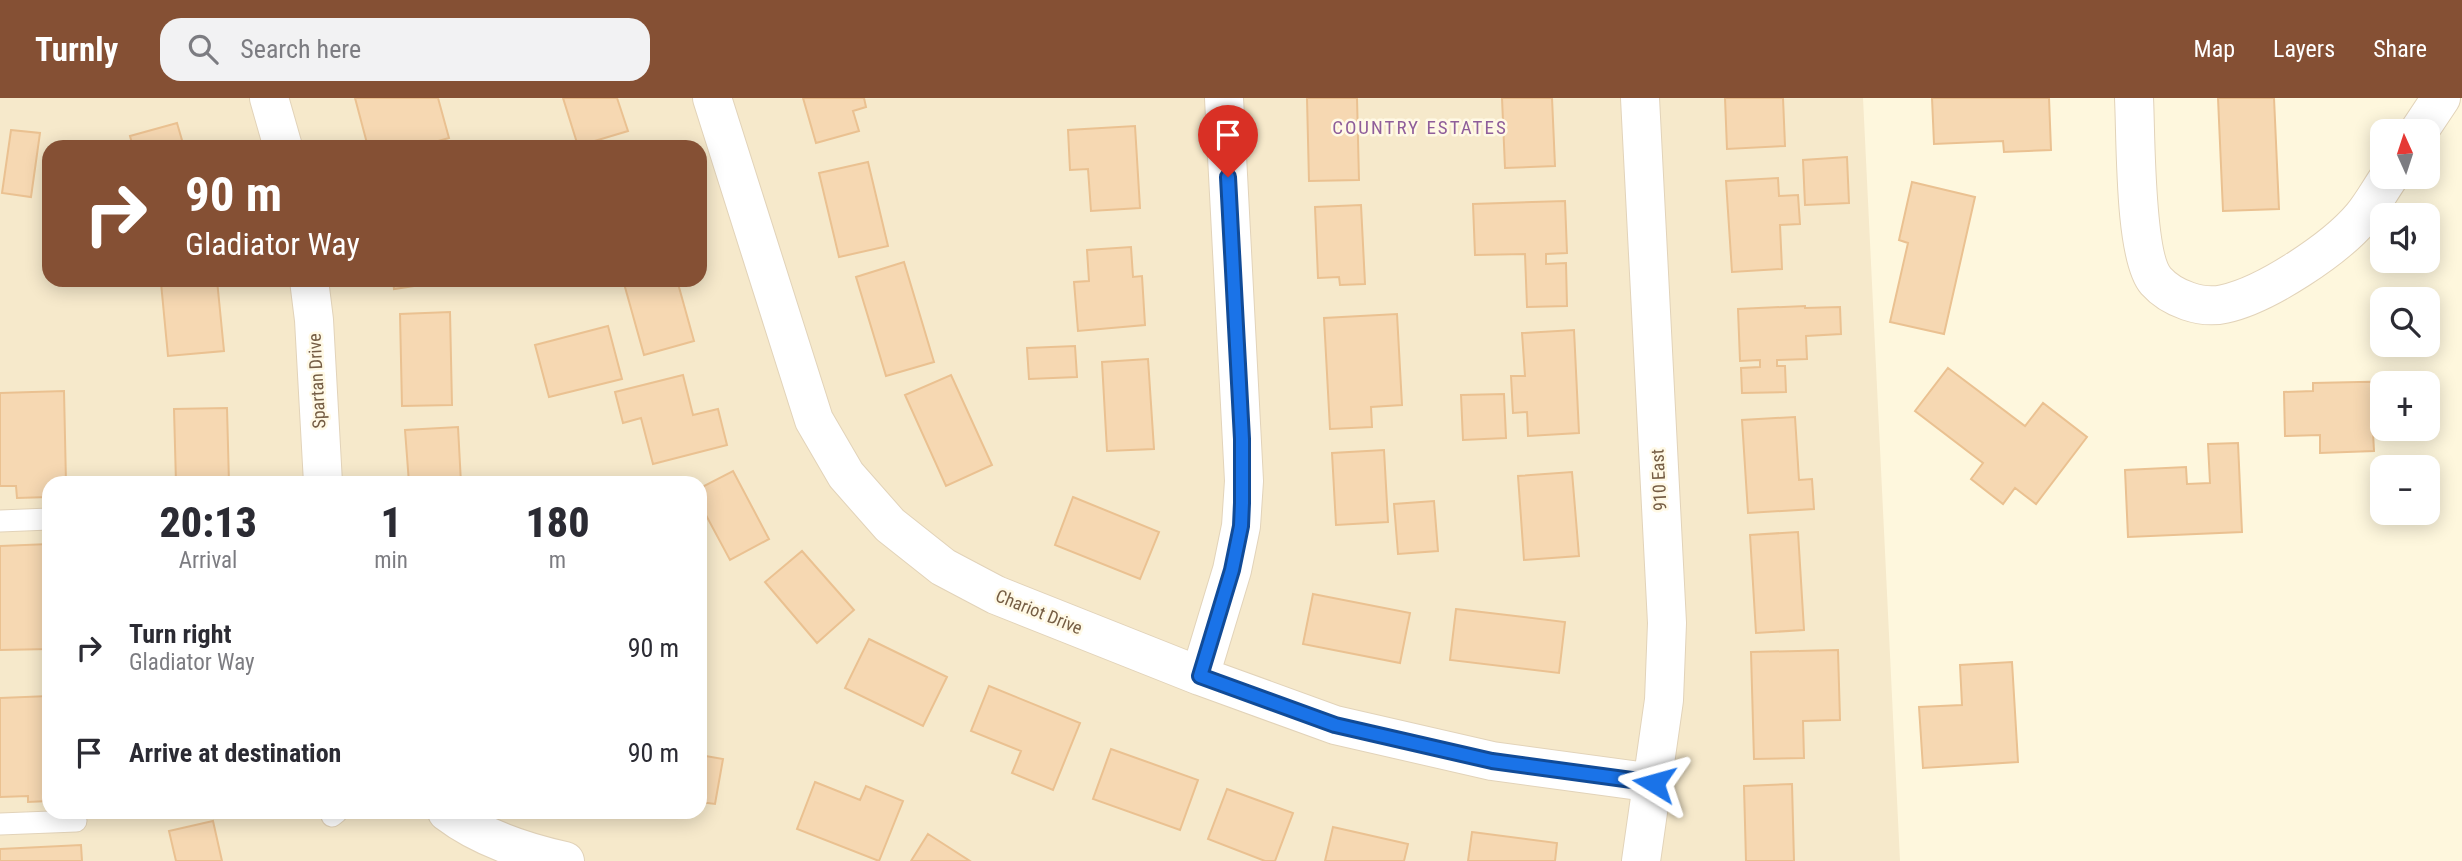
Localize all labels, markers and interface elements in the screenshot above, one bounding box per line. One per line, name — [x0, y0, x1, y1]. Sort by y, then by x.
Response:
search box — [160, 18, 650, 81]
text: Turnly — [35, 30, 118, 69]
icon: search — [184, 30, 222, 68]
text: Search here — [240, 34, 361, 64]
text: Map — [2194, 35, 2235, 63]
text: Layers — [2273, 35, 2335, 63]
text: Share — [2373, 35, 2427, 63]
pin — [1198, 105, 1258, 177]
icon: arrive — [1209, 116, 1247, 154]
district label: COUNTRY ESTATES — [1332, 116, 1508, 139]
north arrow — [2370, 119, 2440, 189]
map controls — [2370, 119, 2440, 525]
text: 90 m — [185, 166, 282, 223]
icon: right — [70, 168, 161, 259]
button: sound — [2370, 203, 2440, 273]
text: Gladiator Way — [185, 225, 360, 263]
button: search — [2370, 287, 2440, 357]
street label: Spartan Drive — [304, 333, 329, 429]
button: + — [2370, 371, 2440, 441]
street label: 910 East — [1646, 449, 1671, 511]
button: − — [2370, 455, 2440, 525]
text: 20:13 — [159, 498, 257, 547]
text: 1 — [380, 498, 402, 547]
text: 180 — [525, 498, 590, 547]
text: Arrival — [179, 547, 237, 574]
text: min — [374, 547, 408, 574]
text: m — [549, 547, 566, 574]
street label: Chariot Drive — [993, 585, 1086, 638]
text: Turn right — [129, 619, 231, 649]
icon: right — [70, 629, 108, 667]
text: 90 m — [628, 633, 679, 663]
text: Gladiator Way — [129, 649, 255, 676]
icon: arrive — [70, 734, 108, 772]
text: Arrive at destination — [129, 738, 341, 768]
text: 90 m — [628, 738, 679, 768]
position arrow — [1617, 746, 1691, 820]

